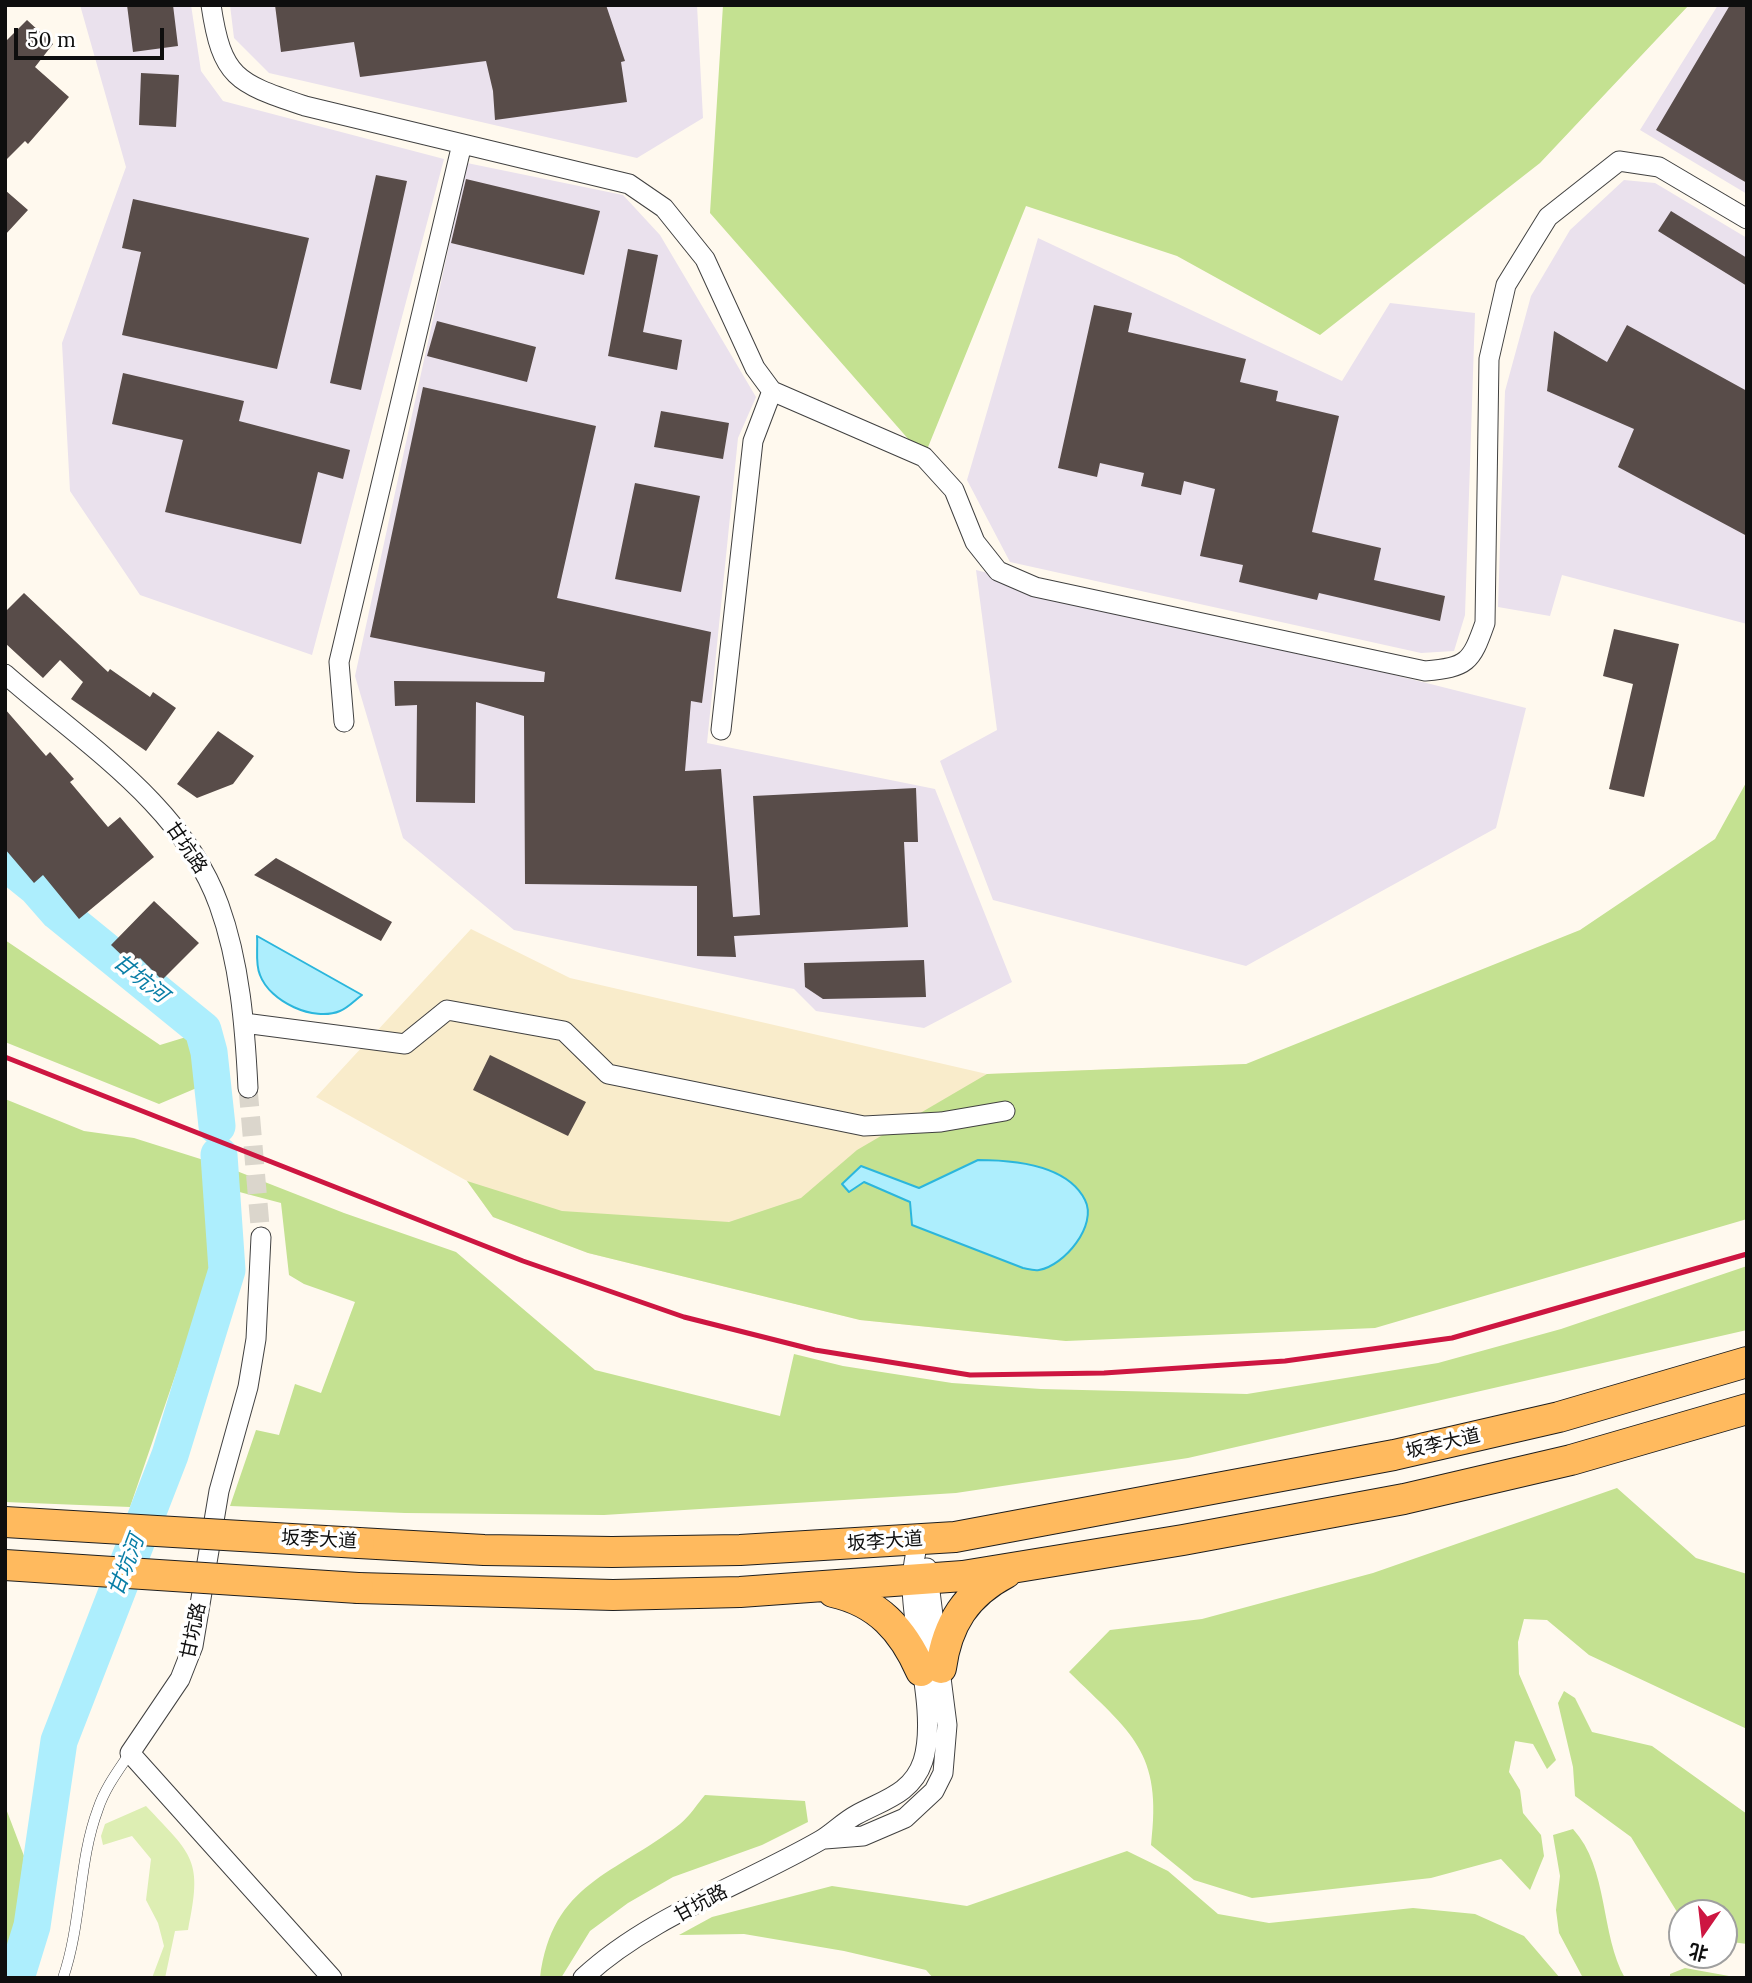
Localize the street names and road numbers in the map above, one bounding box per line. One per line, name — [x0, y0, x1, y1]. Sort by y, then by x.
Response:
street label: 甘坑路 — [161, 818, 211, 878]
street label: 坂李大道 — [1403, 1424, 1483, 1464]
street label: 坂李大道 — [280, 1527, 358, 1553]
street label: 坂李大道 — [846, 1528, 924, 1556]
street label: 甘坑路 — [177, 1601, 211, 1661]
street label: 甘坑路 — [670, 1881, 732, 1927]

